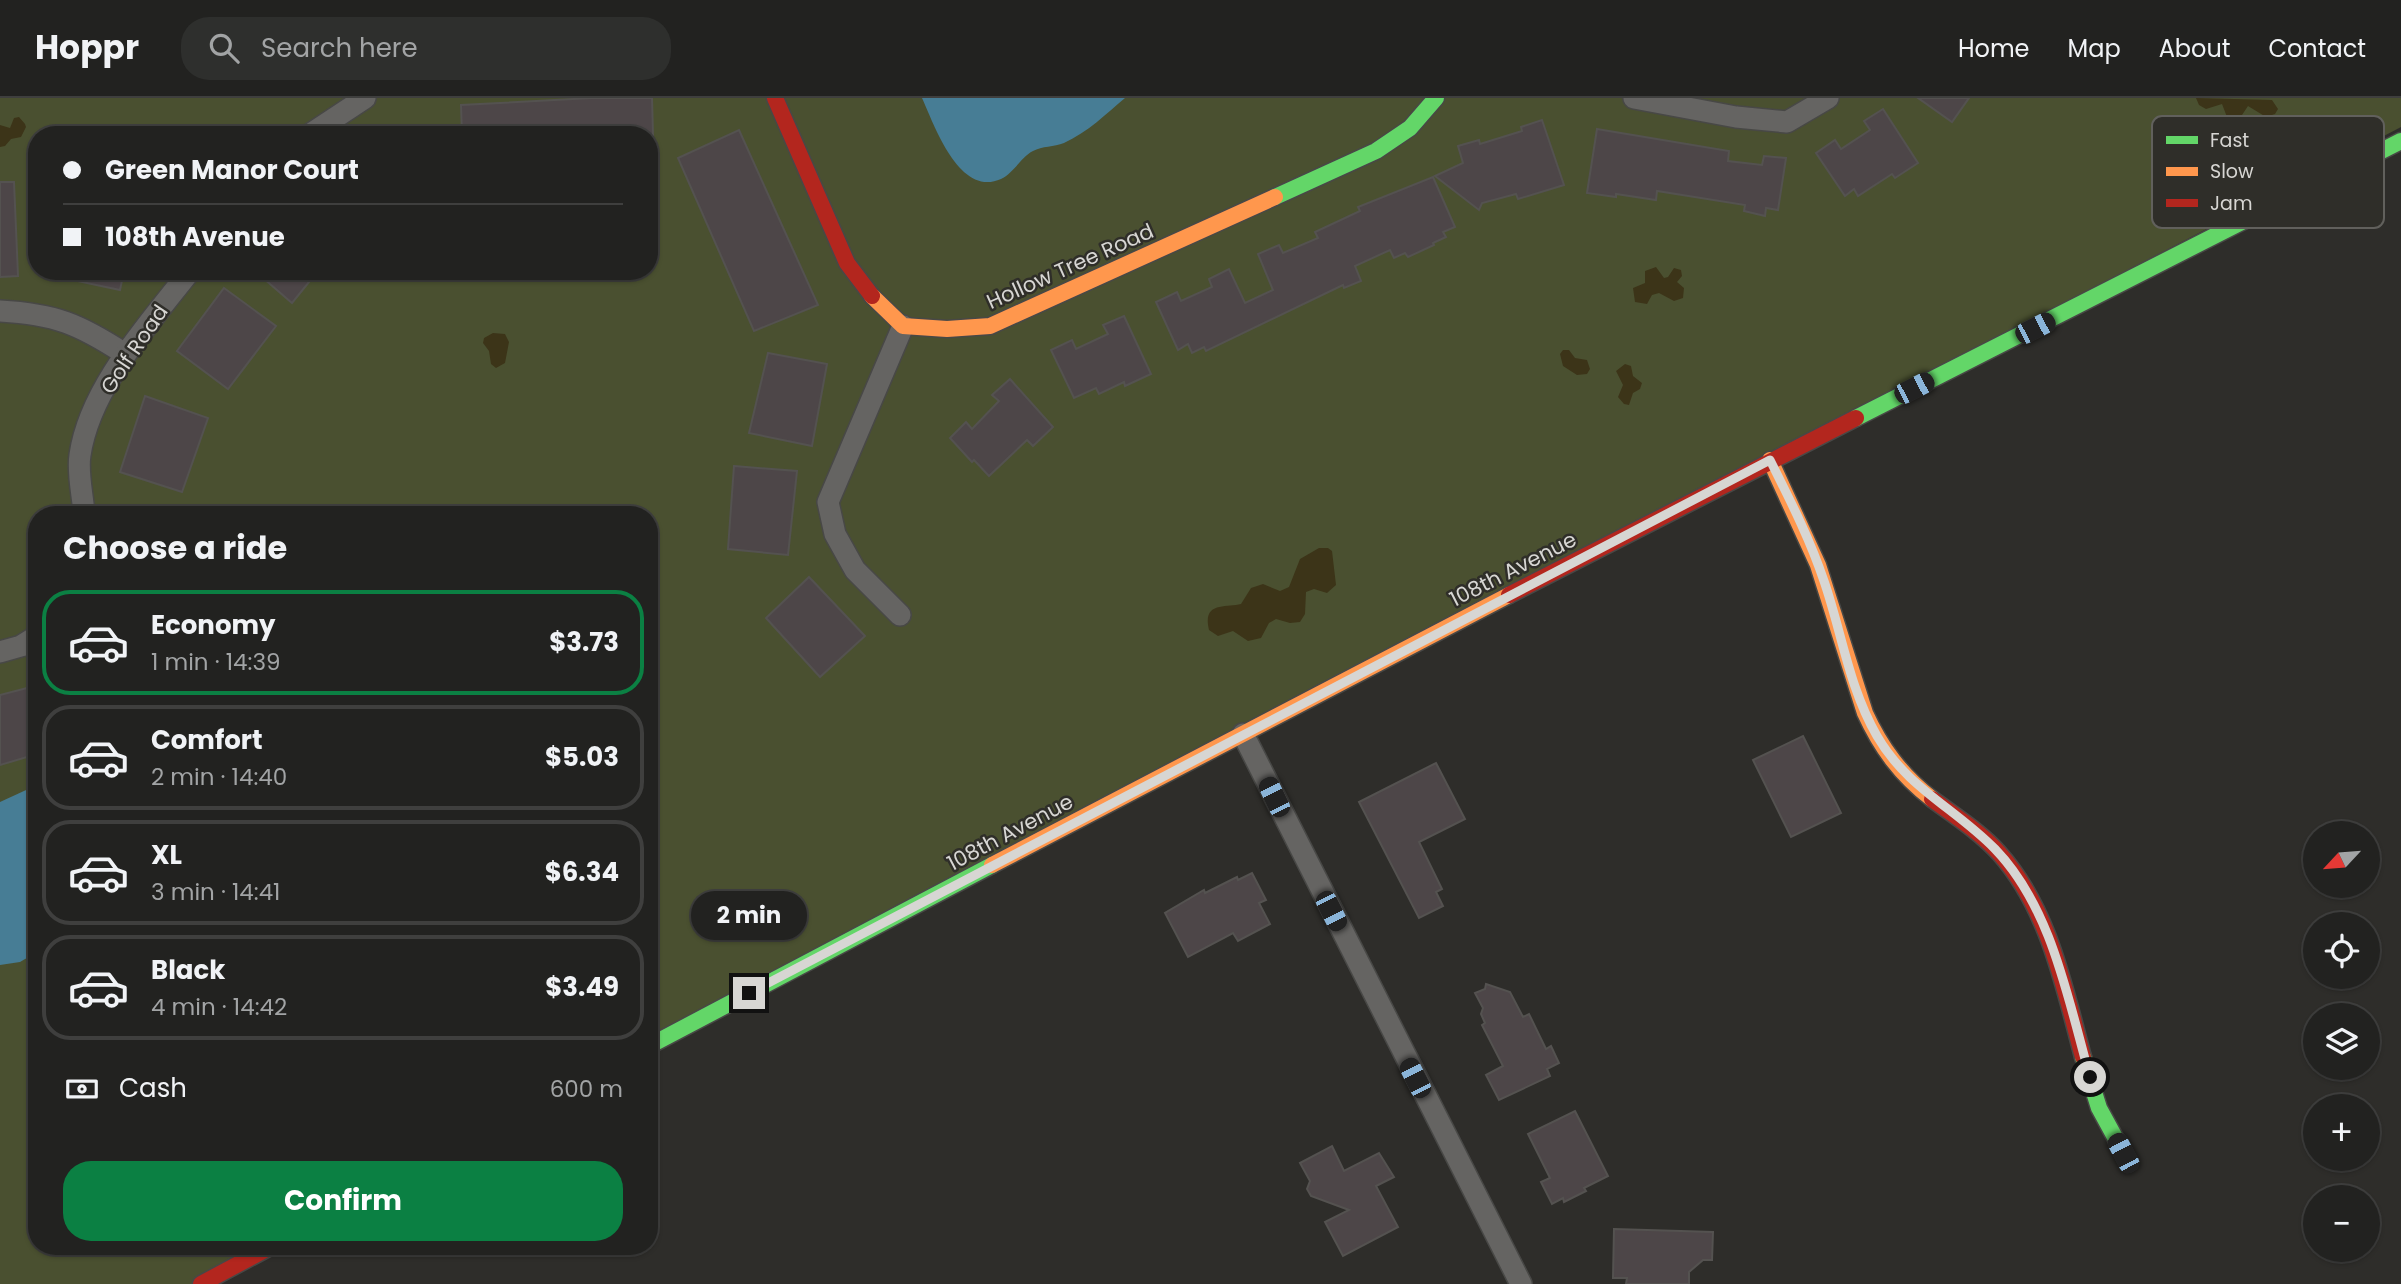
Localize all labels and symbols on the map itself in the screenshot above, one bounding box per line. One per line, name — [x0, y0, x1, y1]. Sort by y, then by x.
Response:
legend — [2152, 116, 2384, 228]
text: Fast — [2210, 127, 2249, 154]
text: Slow — [2210, 158, 2254, 185]
text: Jam — [2210, 190, 2252, 217]
street label: Hollow Tree Road — [982, 216, 1158, 316]
street label: Golf Road — [93, 299, 175, 399]
car — [2012, 309, 2059, 347]
car — [1891, 369, 1938, 407]
street label: 108th Avenue — [1445, 525, 1581, 613]
car — [1256, 774, 1293, 820]
street label: 108th Avenue — [942, 787, 1078, 877]
north arrow — [2303, 821, 2380, 898]
car — [1313, 888, 1350, 934]
callout: 2 min — [691, 892, 807, 940]
route end — [733, 977, 765, 1009]
car — [1397, 1055, 1434, 1101]
route start — [2074, 1061, 2106, 1093]
car — [2104, 1130, 2143, 1176]

